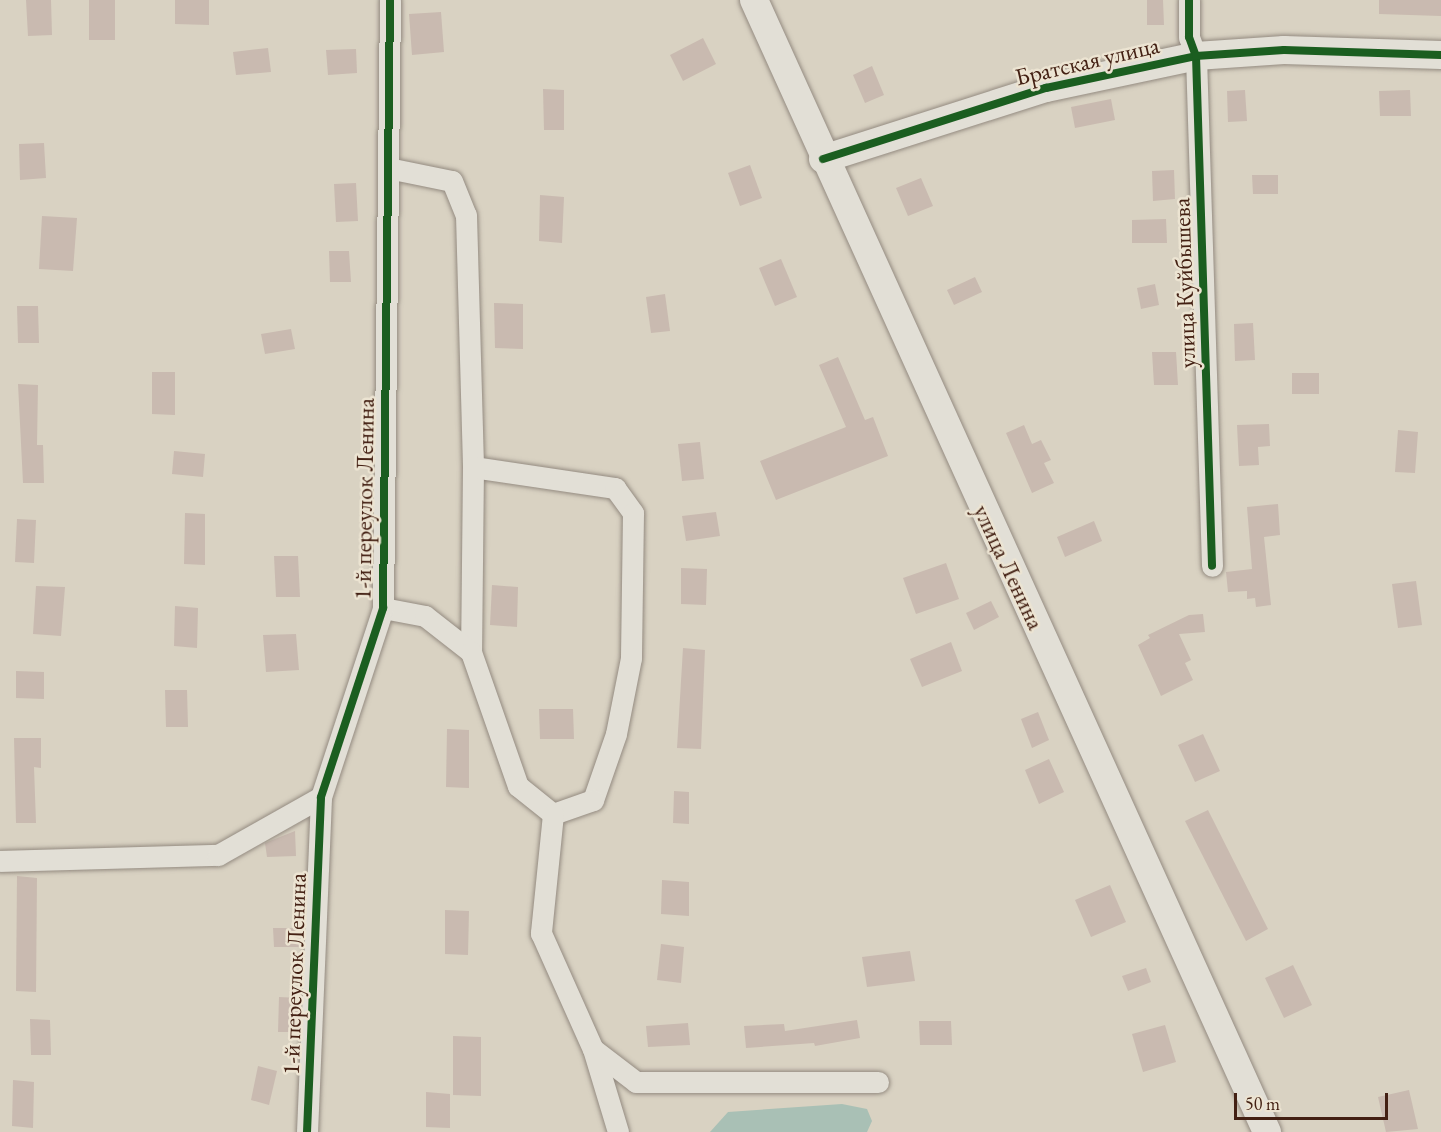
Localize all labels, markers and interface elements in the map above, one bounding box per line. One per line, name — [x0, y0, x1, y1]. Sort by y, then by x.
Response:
street label: Братская улица — [1012, 30, 1162, 92]
street label: улица Куйбышева — [1167, 197, 1201, 369]
street label: 1-й переулок Ленина — [348, 398, 380, 600]
street label: улица Ленина — [968, 500, 1050, 634]
street label: 1-й переулок Ленина — [276, 873, 312, 1075]
scale bar — [1237, 1081, 1392, 1119]
text: 50 m — [1245, 1092, 1280, 1115]

